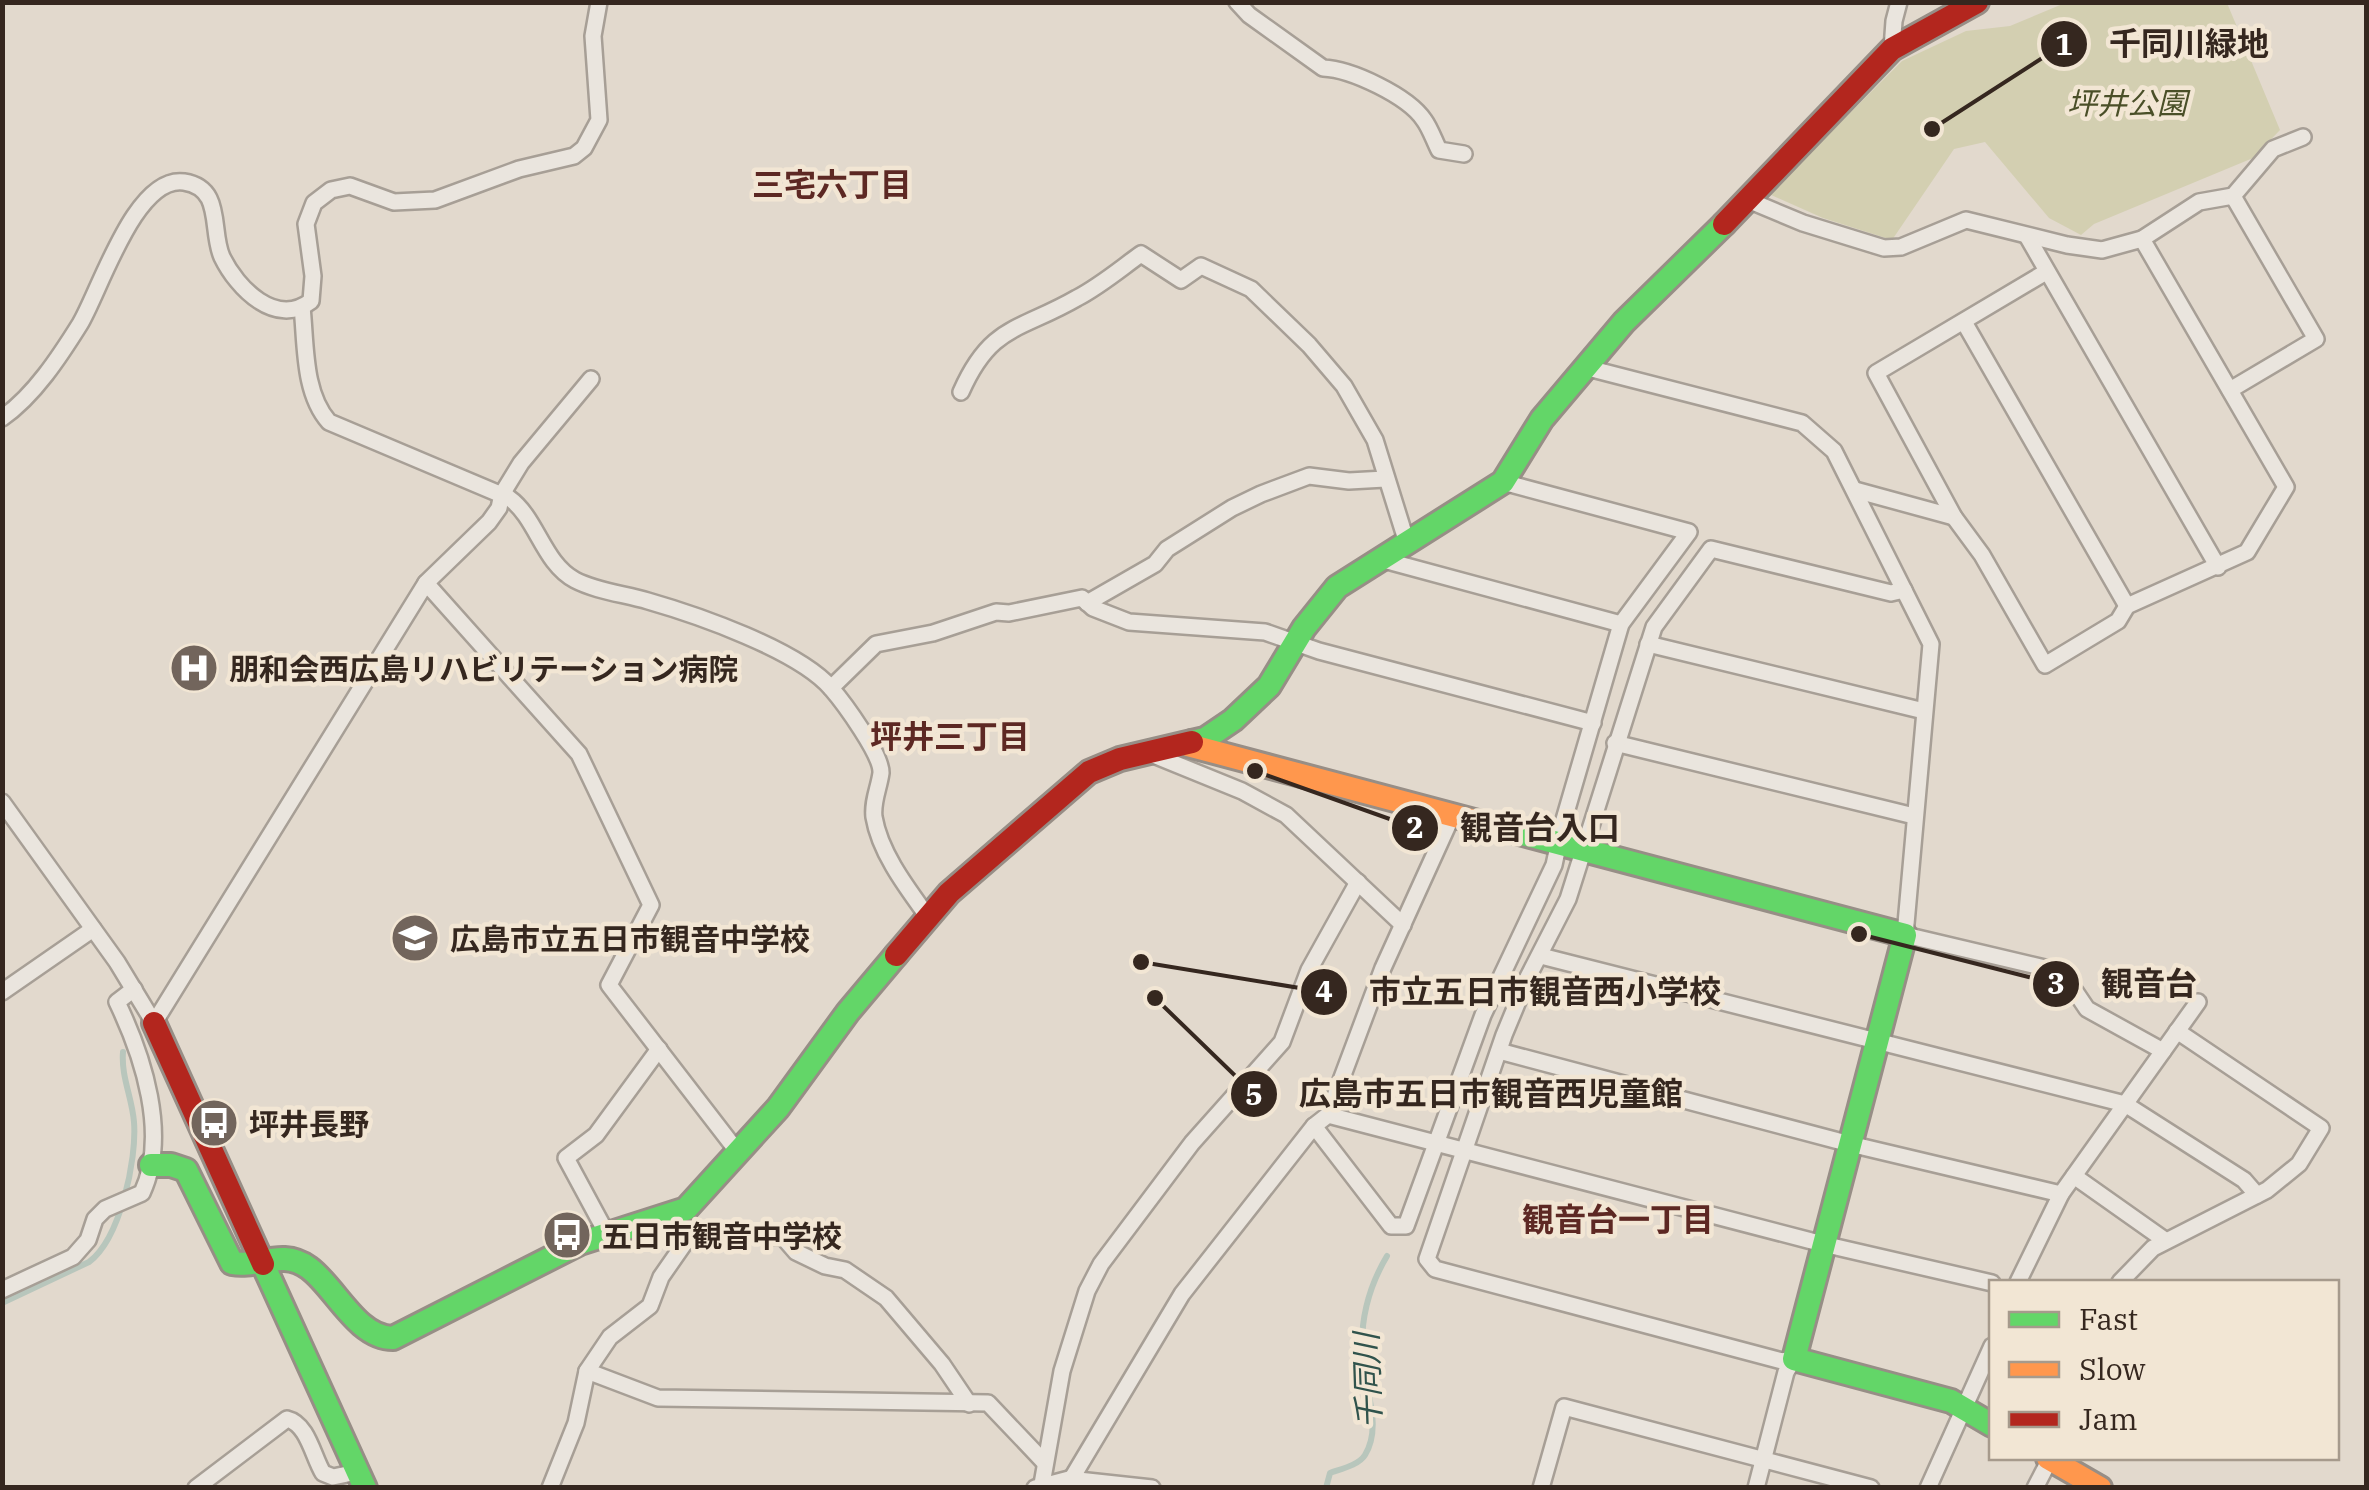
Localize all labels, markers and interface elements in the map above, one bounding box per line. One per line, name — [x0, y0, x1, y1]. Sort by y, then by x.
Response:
callout: 千同川緑地 — [2039, 13, 2289, 75]
text: 千同川緑地 — [2109, 22, 2269, 64]
text: 1 — [2055, 24, 2073, 63]
park label: 坪井公園 — [2067, 83, 2191, 122]
district label: 三宅六丁目 — [752, 163, 912, 205]
hospital icon: 朋和会西広島リハビリテーション病院 — [168, 642, 220, 694]
place label: 朋和会西広島リハビリテーション病院 — [229, 649, 738, 688]
district label: 坪井三丁目 — [870, 715, 1030, 757]
callout: 観音台入口 — [1390, 797, 1640, 859]
text: 観音台入口 — [1460, 806, 1620, 848]
text: 2 — [1406, 807, 1424, 846]
school or university icon: 広島市立五日市観音中学校 — [389, 912, 441, 964]
place label: 広島市立五日市観音中学校 — [450, 919, 810, 958]
callout: 観音台 — [2031, 953, 2217, 1015]
callout: 市立五日市観音西小学校 — [1299, 961, 1741, 1023]
text: 観音台 — [2101, 962, 2197, 1004]
text: 3 — [2047, 963, 2065, 1002]
text: 市立五日市観音西小学校 — [1369, 970, 1721, 1012]
text: 4 — [1315, 971, 1333, 1010]
callout: 広島市五日市観音西児童館 — [1229, 1063, 1703, 1125]
text: 広島市五日市観音西児童館 — [1299, 1072, 1683, 1114]
text: 5 — [1245, 1074, 1263, 1113]
bus stop icon: 坪井長野 — [188, 1097, 240, 1149]
place label: 坪井長野 — [249, 1104, 369, 1143]
district label: 観音台一丁目 — [1522, 1198, 1714, 1240]
bus stop icon: 五日市観音中学校 — [541, 1209, 593, 1261]
place label: 五日市観音中学校 — [602, 1216, 842, 1255]
legend — [1989, 1280, 2339, 1460]
text: Fast — [2079, 1299, 2138, 1338]
water label: 千同川 — [1344, 1329, 1390, 1430]
text: Slow — [2079, 1349, 2146, 1388]
text: Jam — [2079, 1399, 2138, 1438]

